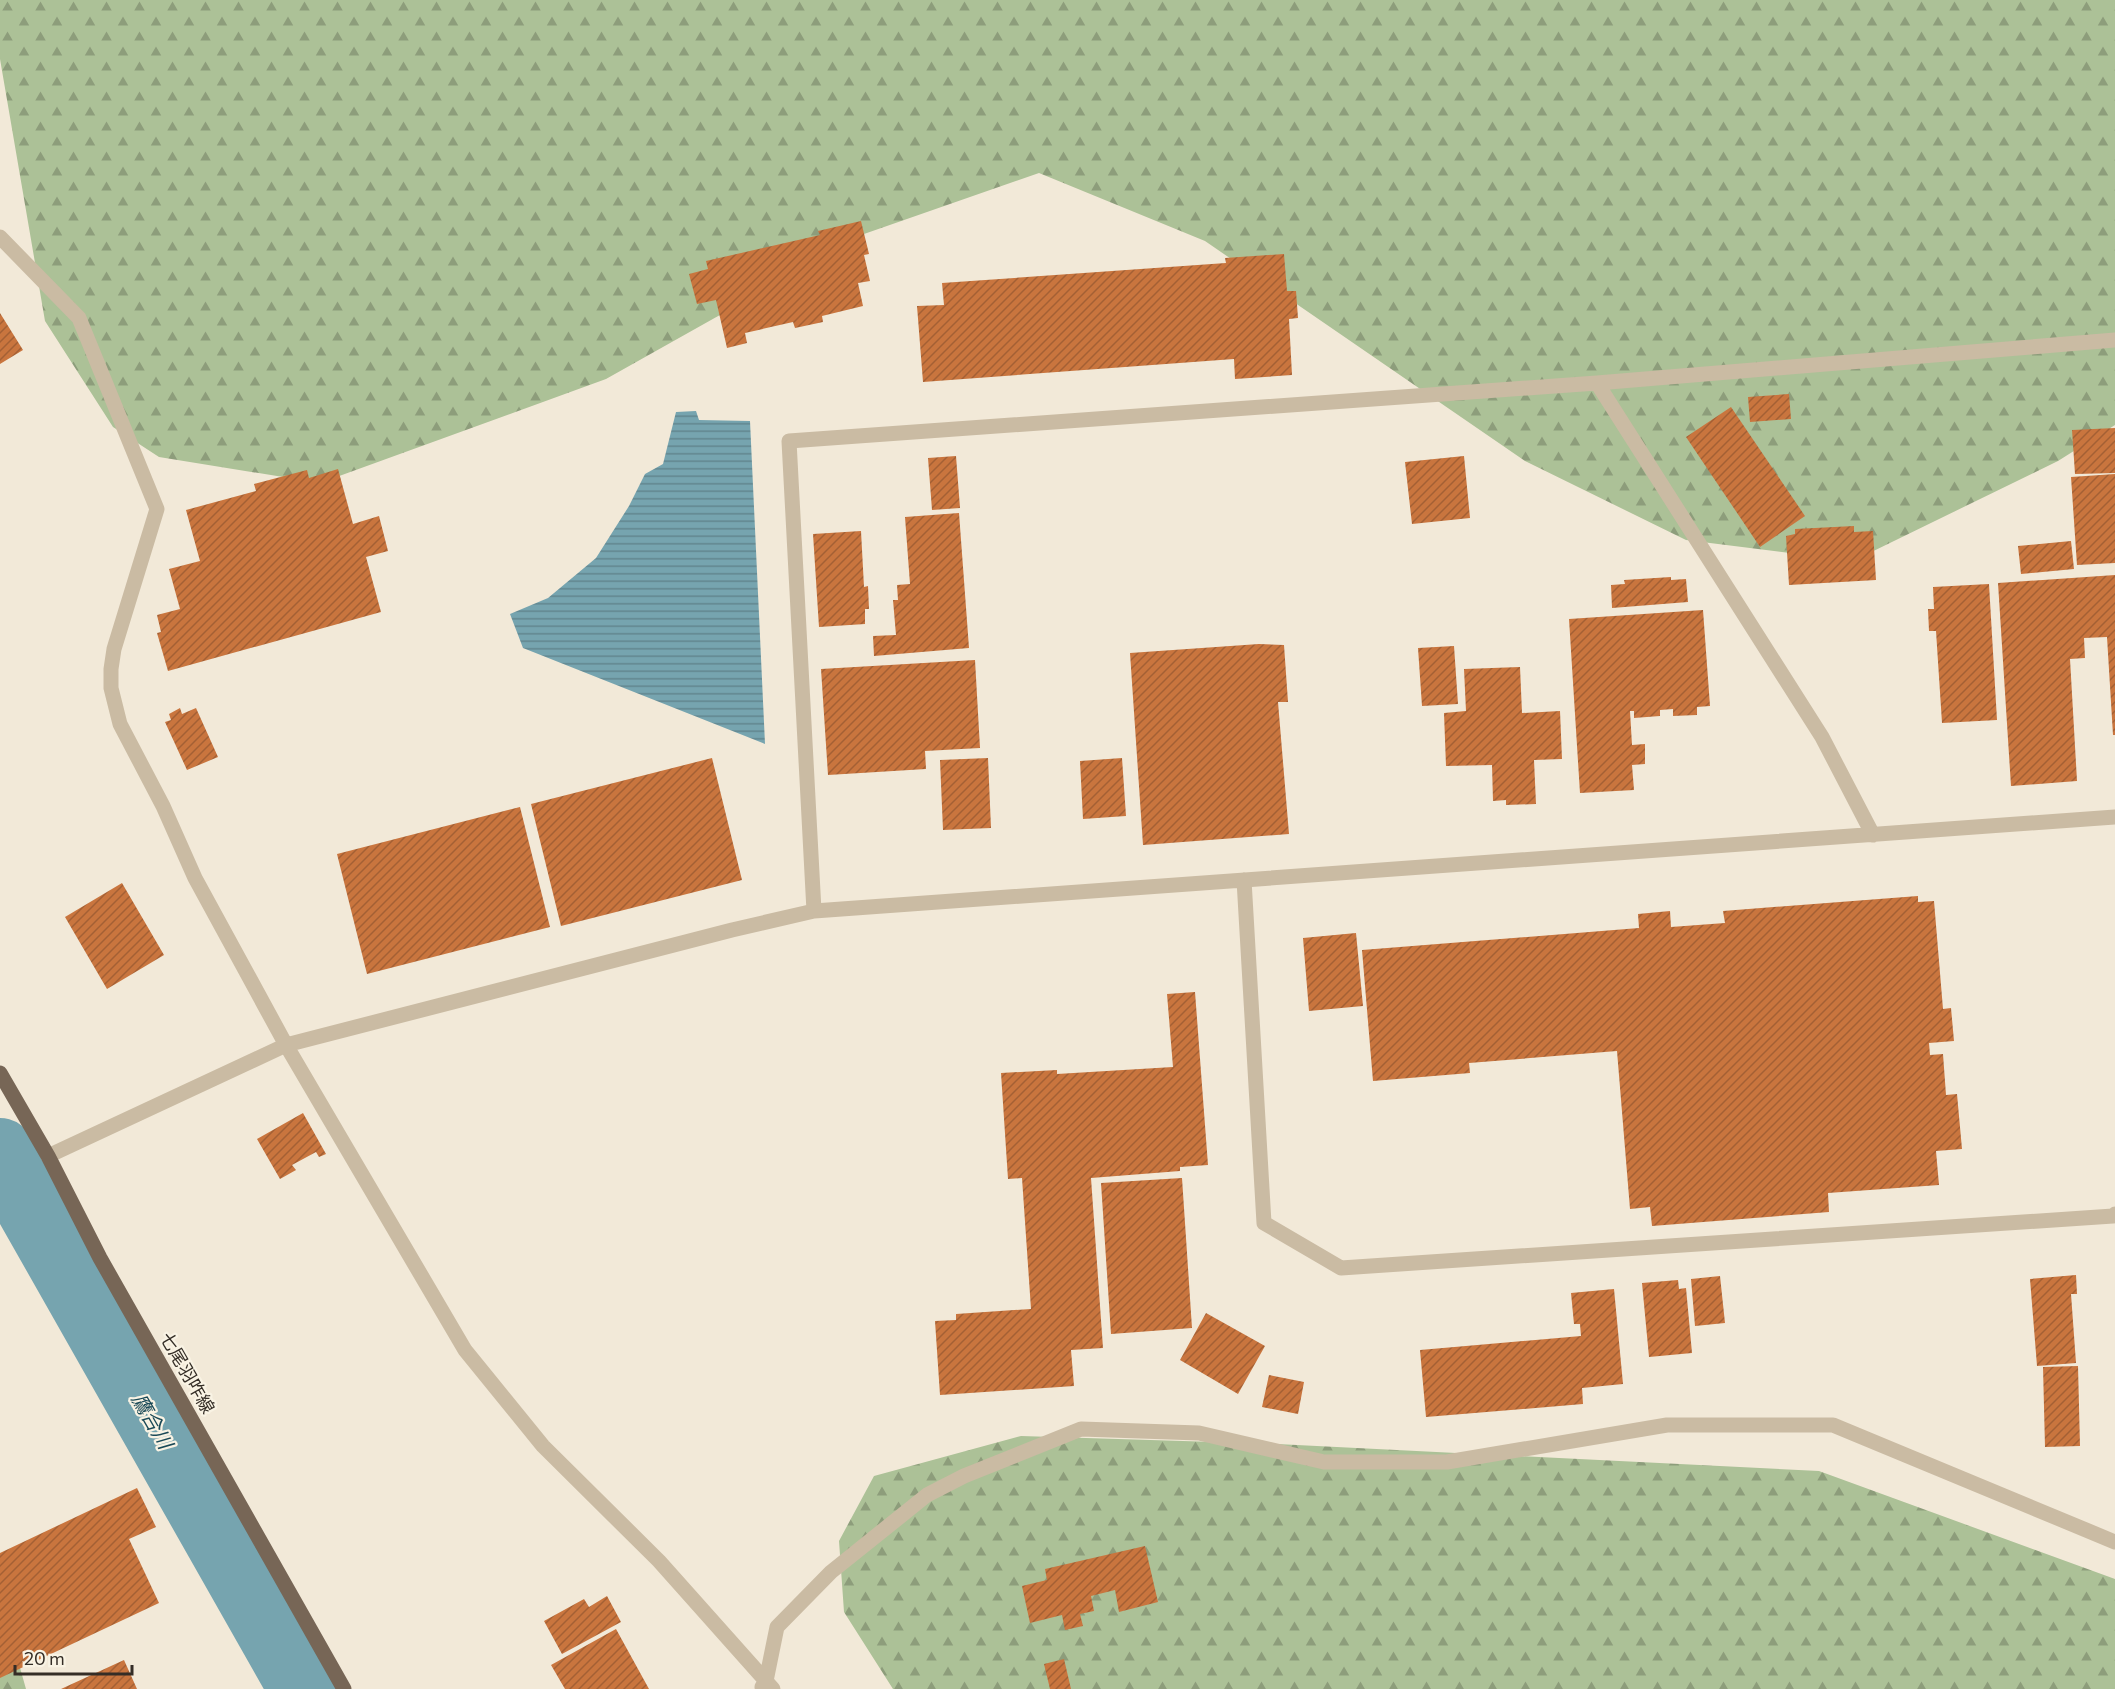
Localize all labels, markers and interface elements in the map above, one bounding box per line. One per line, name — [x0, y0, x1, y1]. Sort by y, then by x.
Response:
street label: 七尾羽咋線 — [156, 1328, 220, 1417]
water label: 鷹合川 — [127, 1389, 179, 1454]
scale bar — [15, 1638, 132, 1676]
text: 20 m — [24, 1647, 65, 1669]

